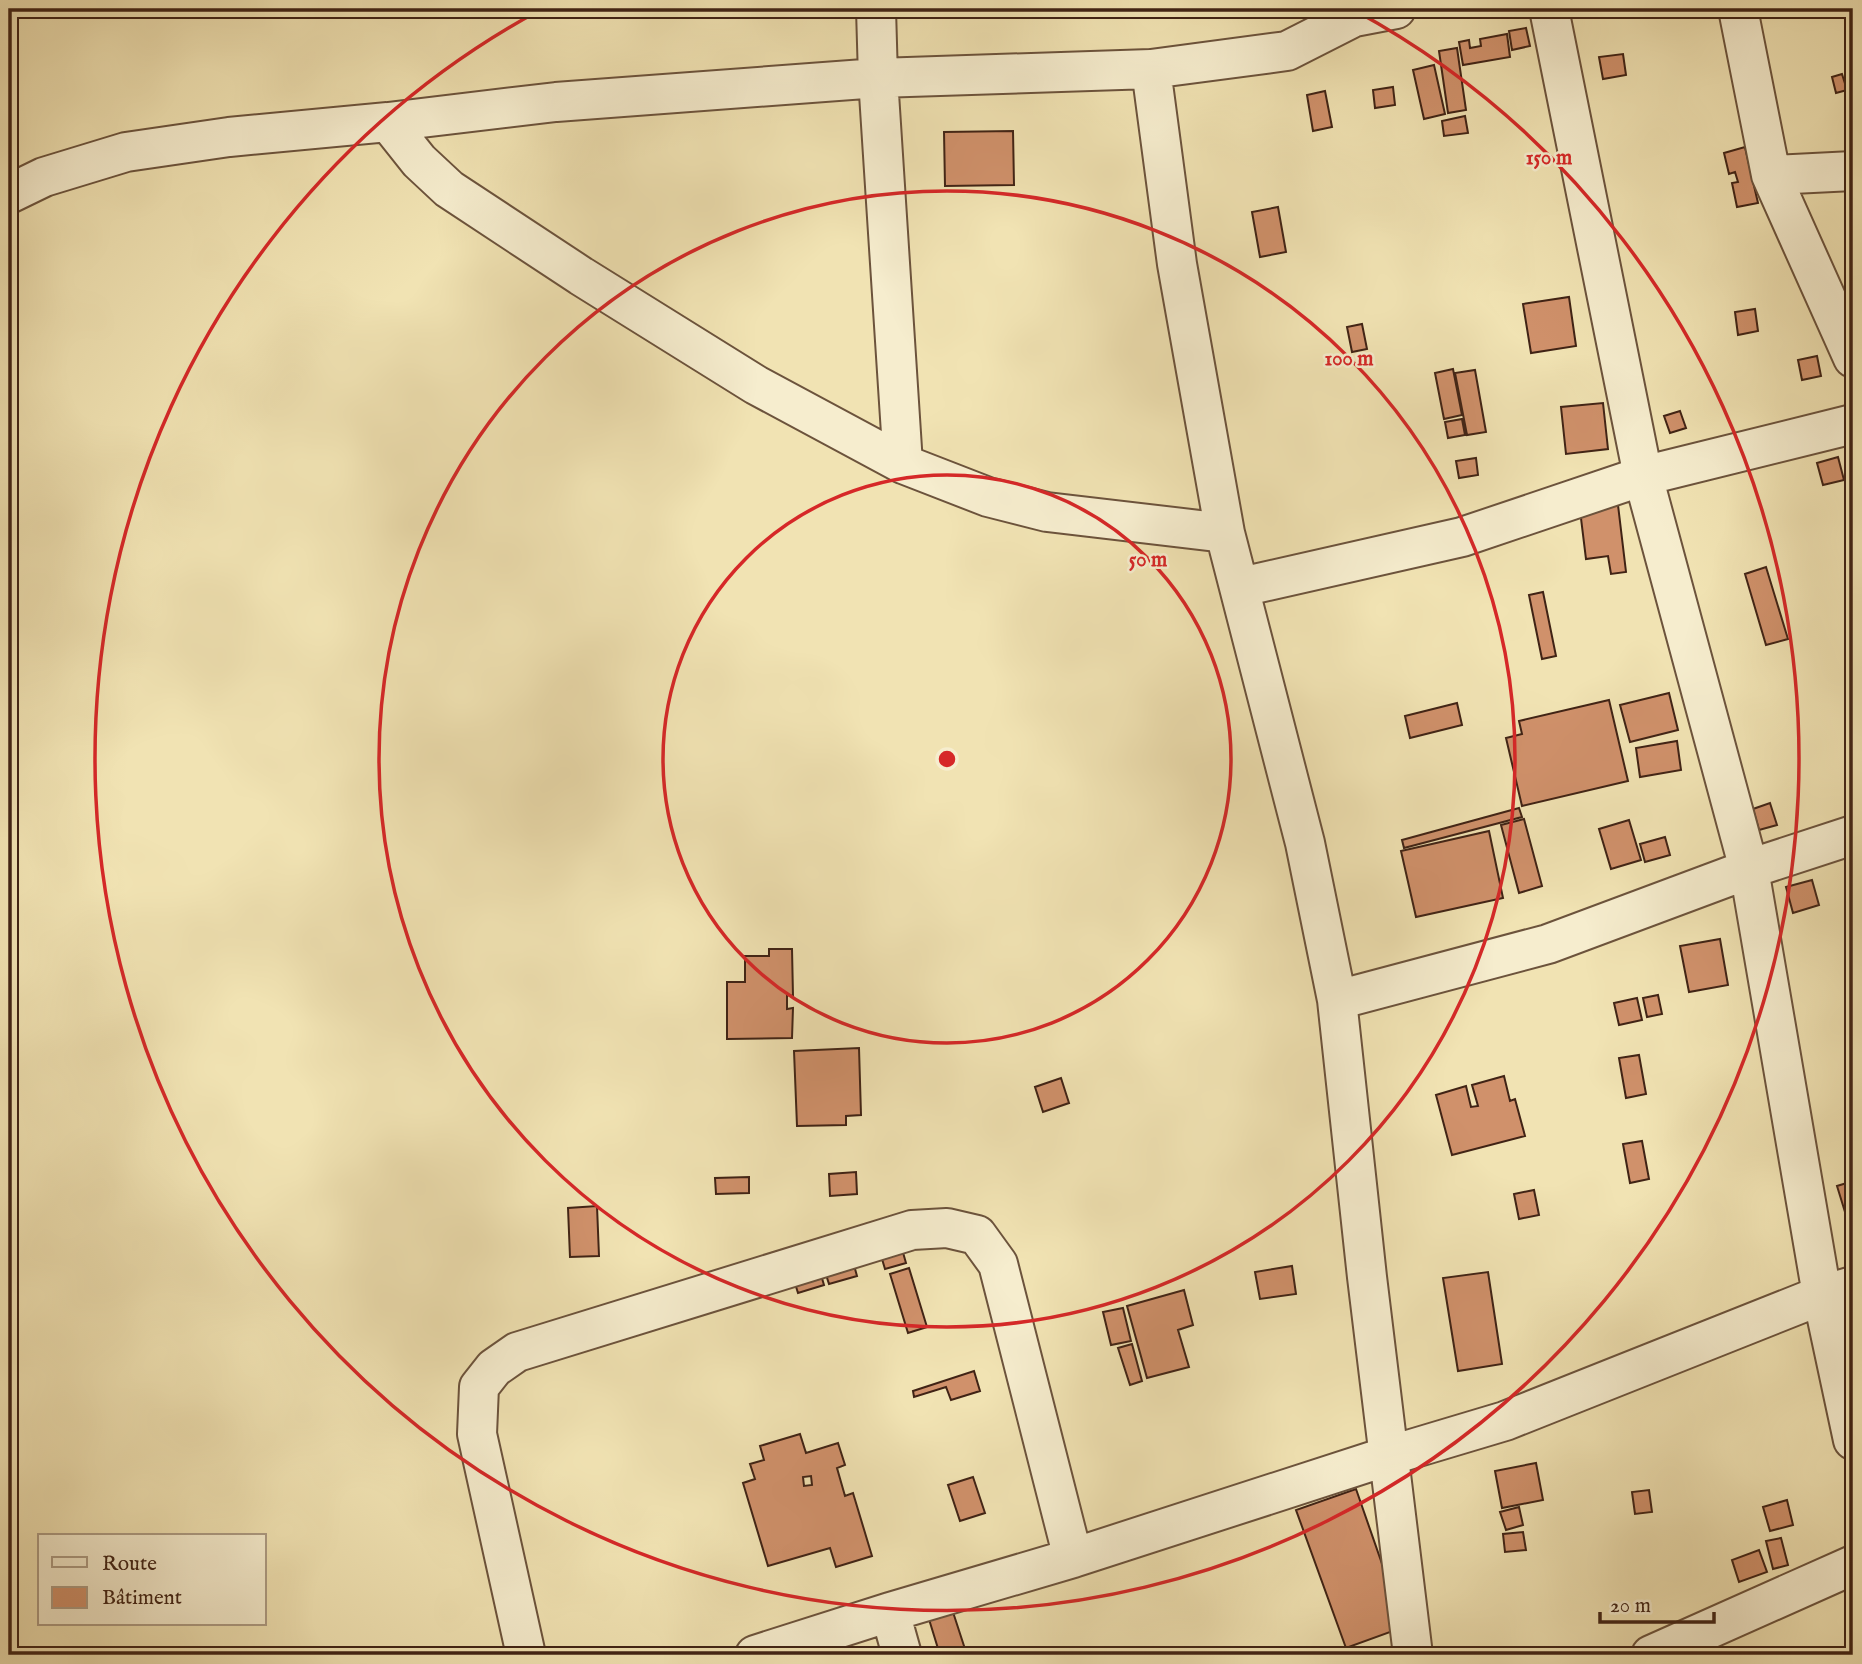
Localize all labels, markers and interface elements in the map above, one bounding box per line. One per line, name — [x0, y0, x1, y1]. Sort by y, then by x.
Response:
text: 150 m — [1526, 145, 1573, 172]
text: 100 m — [1324, 346, 1374, 373]
text: 50 m — [1129, 547, 1168, 574]
centre of rings — [935, 747, 959, 771]
legend — [38, 1534, 266, 1626]
text: Route — [102, 1551, 157, 1578]
scale bar — [1600, 1580, 1713, 1624]
text: Bâtiment — [102, 1585, 182, 1612]
text: 20 m — [1610, 1593, 1651, 1620]

